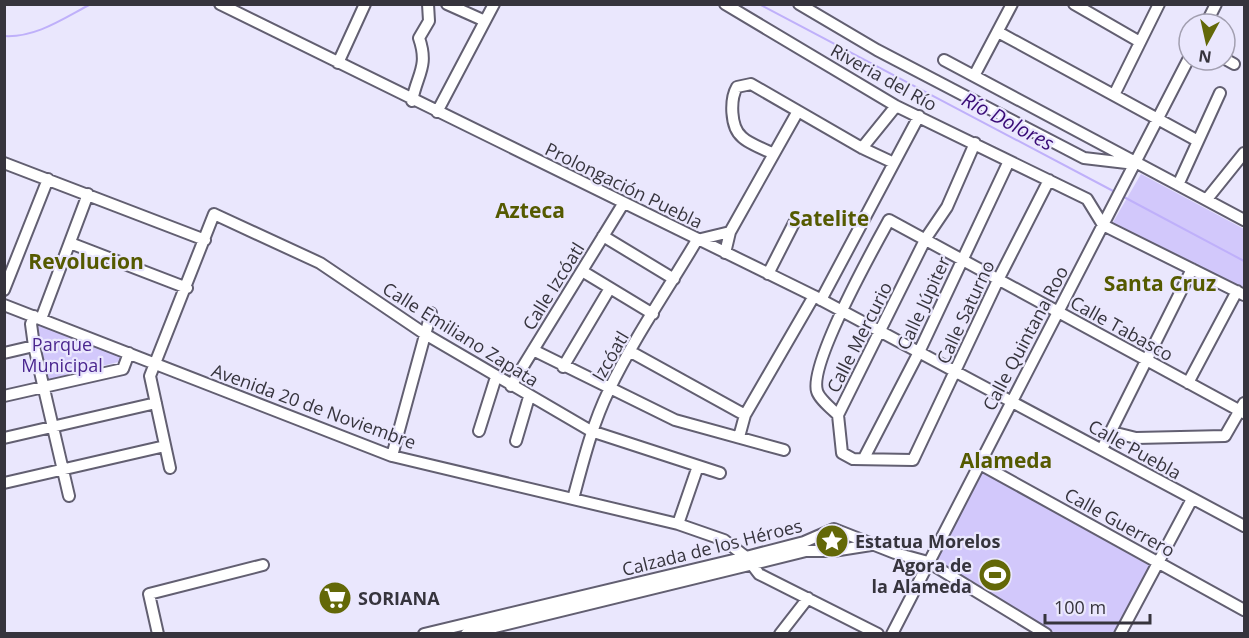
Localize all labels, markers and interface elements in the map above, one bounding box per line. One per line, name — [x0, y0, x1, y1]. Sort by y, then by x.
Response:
north arrow — [1177, 12, 1237, 72]
street label: Riveria del Río — [827, 38, 941, 116]
text: N — [1197, 45, 1213, 69]
water label: Río Dolores — [957, 86, 1059, 157]
street label: Prolongación Puebla — [541, 136, 707, 234]
district label: Azteca — [495, 196, 565, 224]
district label: Satelite — [789, 204, 869, 232]
street label: Calle Izcóatl — [517, 238, 589, 334]
district label: Revolucion — [28, 247, 144, 275]
street label: Calle Júpiter — [891, 252, 955, 354]
street label: Calle Saturno — [931, 256, 999, 368]
street label: Calle Quintana Roo — [977, 261, 1073, 415]
district label: Santa Cruz — [1104, 269, 1216, 297]
street label: Calle Emiliano Zapata — [378, 276, 544, 392]
street label: Calle Mercurio — [821, 278, 897, 396]
street label: Calle Tabasco — [1066, 290, 1178, 366]
street label: Izcóatl — [586, 327, 634, 385]
park label: Parque Municipal — [21, 332, 103, 377]
street label: Avenida 20 de Noviembre — [208, 358, 420, 454]
street label: Calle Puebla — [1084, 414, 1186, 484]
district label: Alameda — [960, 446, 1052, 474]
street label: Calle Guerrero — [1061, 482, 1179, 562]
street label: Calzada de los Héroes — [619, 513, 805, 581]
place icon: Estatua Morelos — [814, 523, 850, 559]
place label: Estatua Morelos — [855, 529, 1000, 553]
place label: Agora de la Alameda — [872, 553, 972, 598]
sports icon: Agora de la Alameda — [977, 557, 1013, 593]
supermarket icon: SORIANA — [317, 580, 353, 616]
place label: SORIANA — [358, 586, 440, 610]
scale bar — [1045, 587, 1150, 625]
text: 100 m — [1054, 595, 1106, 619]

